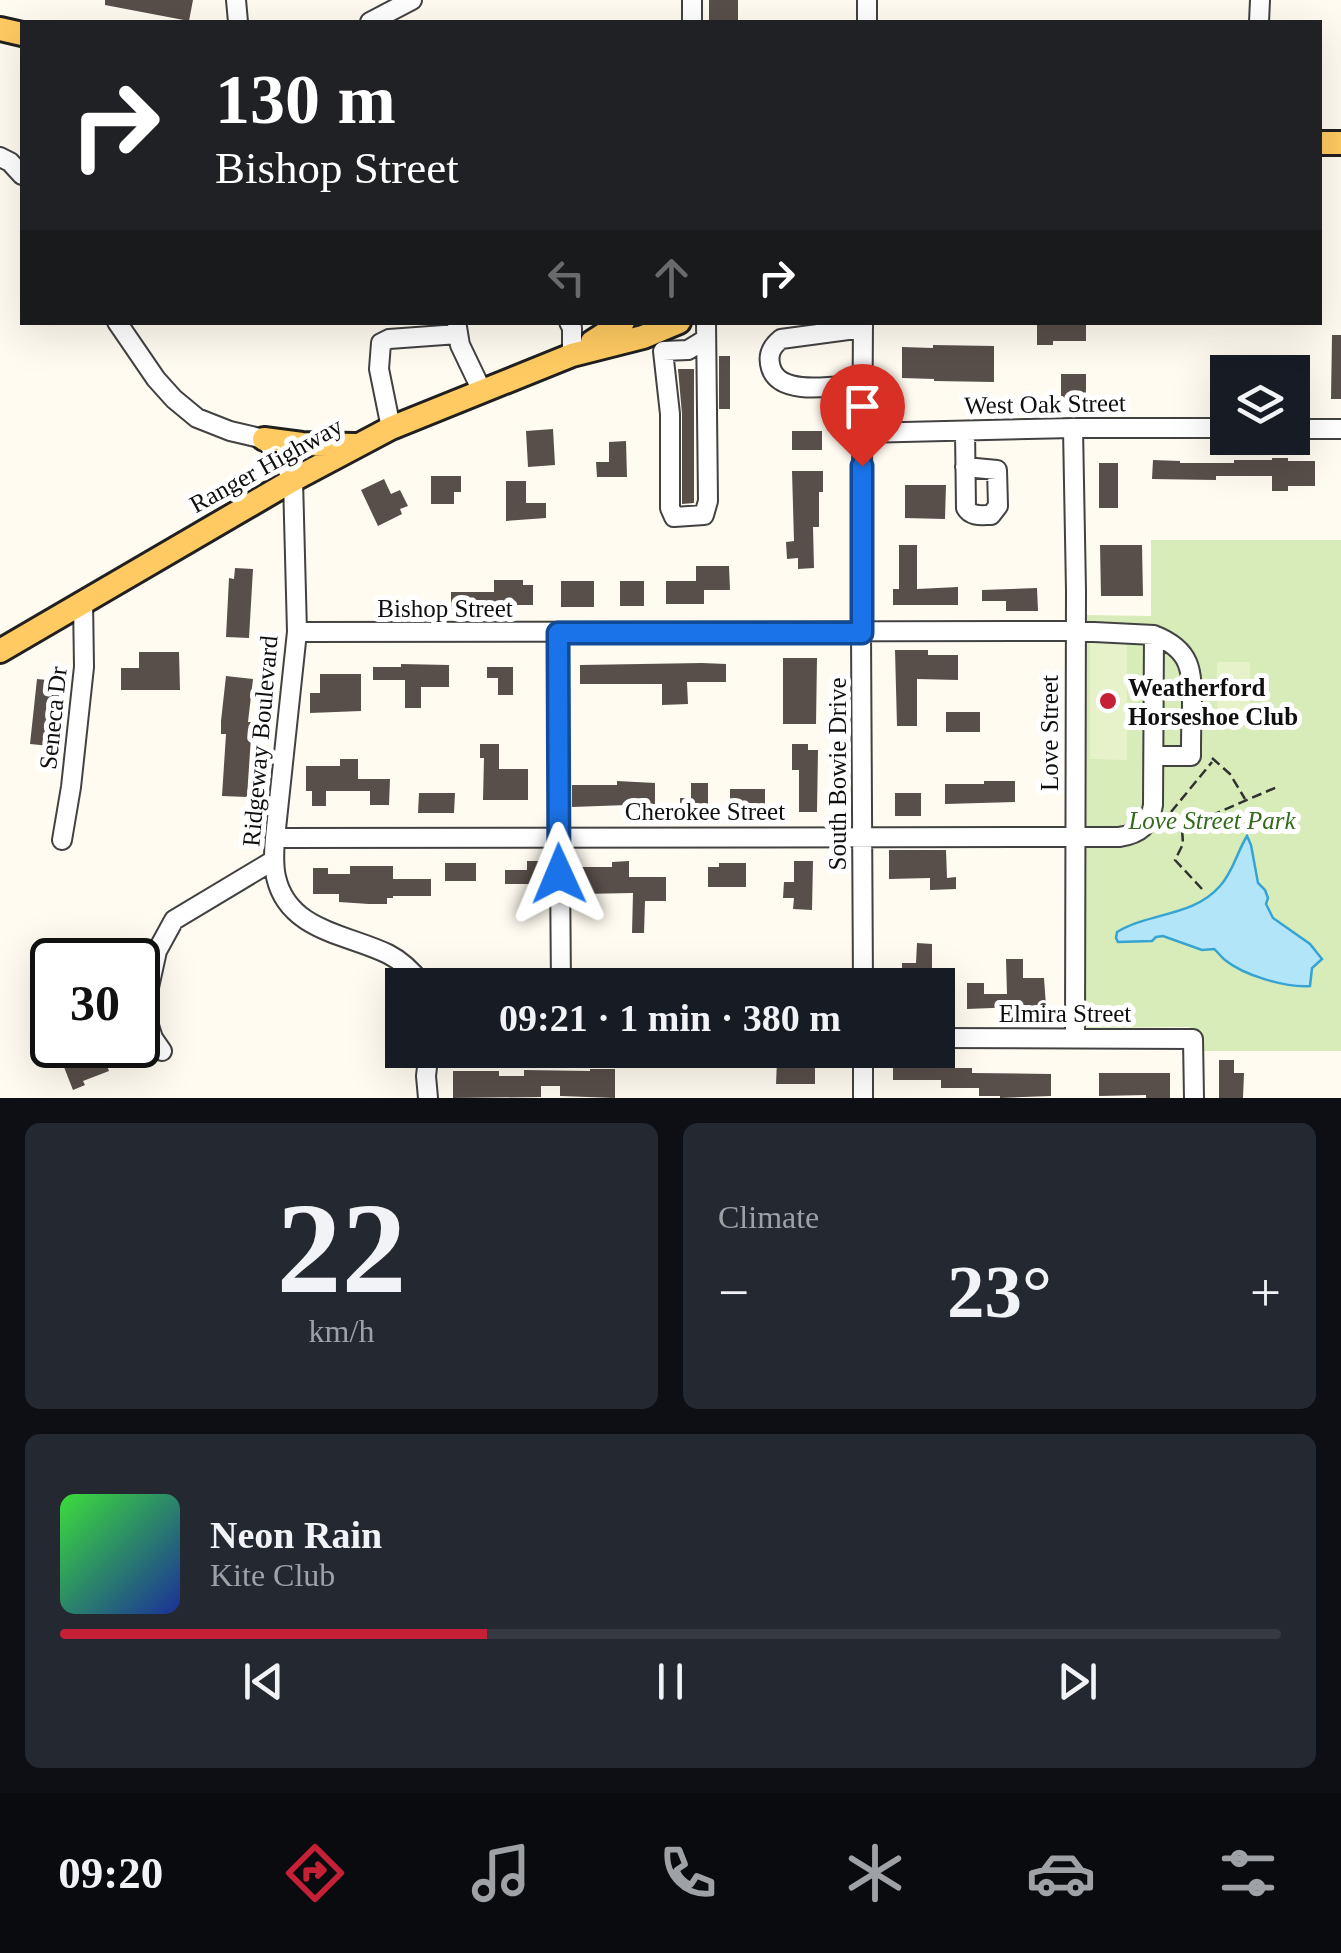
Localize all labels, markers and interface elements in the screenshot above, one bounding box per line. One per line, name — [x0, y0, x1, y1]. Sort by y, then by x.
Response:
icon: right — [50, 60, 180, 190]
text: 130 m — [215, 61, 396, 138]
text: Bishop Street — [215, 143, 459, 193]
icon: left — [539, 250, 594, 305]
icon: ahead — [644, 250, 699, 305]
icon: right — [749, 250, 804, 305]
map controls — [1210, 355, 1310, 455]
button: layers — [1210, 355, 1310, 455]
pin — [820, 364, 905, 467]
icon: arrive — [835, 379, 890, 434]
street label: West Oak Street — [964, 389, 1126, 419]
street label: Ranger Highway — [185, 412, 347, 518]
street label: Bishop Street — [377, 595, 513, 622]
street label: Ridgeway Boulevard — [237, 634, 283, 848]
street label: Seneca Dr — [34, 664, 72, 771]
place label: Weatherford Horseshoe Club — [1128, 674, 1298, 730]
street label: Love Street — [1036, 675, 1063, 791]
street label: South Bowie Drive — [824, 677, 851, 871]
marker: Weatherford Horseshoe Club — [1097, 690, 1119, 712]
street label: Cherokee Street — [625, 798, 785, 825]
park label: Love Street Park — [1127, 807, 1296, 834]
position arrow — [507, 822, 611, 926]
speed limit sign: 30 — [30, 938, 160, 1068]
text: 09:21 · 1 min · 380 m — [499, 997, 841, 1039]
street label: Elmira Street — [999, 1000, 1131, 1027]
text: 22 — [277, 1176, 407, 1320]
text: Climate — [718, 1199, 819, 1235]
text: 23° — [947, 1250, 1052, 1333]
text: − — [718, 1262, 749, 1323]
text: + — [1250, 1262, 1281, 1323]
text: km/h — [309, 1313, 374, 1349]
text: Neon Rain — [210, 1514, 382, 1556]
text: Kite Club — [210, 1557, 335, 1593]
icon: previous — [236, 1654, 291, 1709]
icon: pause — [643, 1654, 698, 1709]
icon: next — [1050, 1654, 1105, 1709]
icon: directions — [280, 1838, 350, 1908]
icon: music — [466, 1838, 536, 1908]
icon: phone — [653, 1838, 723, 1908]
icon: climate — [840, 1838, 910, 1908]
icon: car — [1026, 1838, 1096, 1908]
icon: filters — [1213, 1838, 1283, 1908]
text: 09:20 — [58, 1848, 163, 1898]

